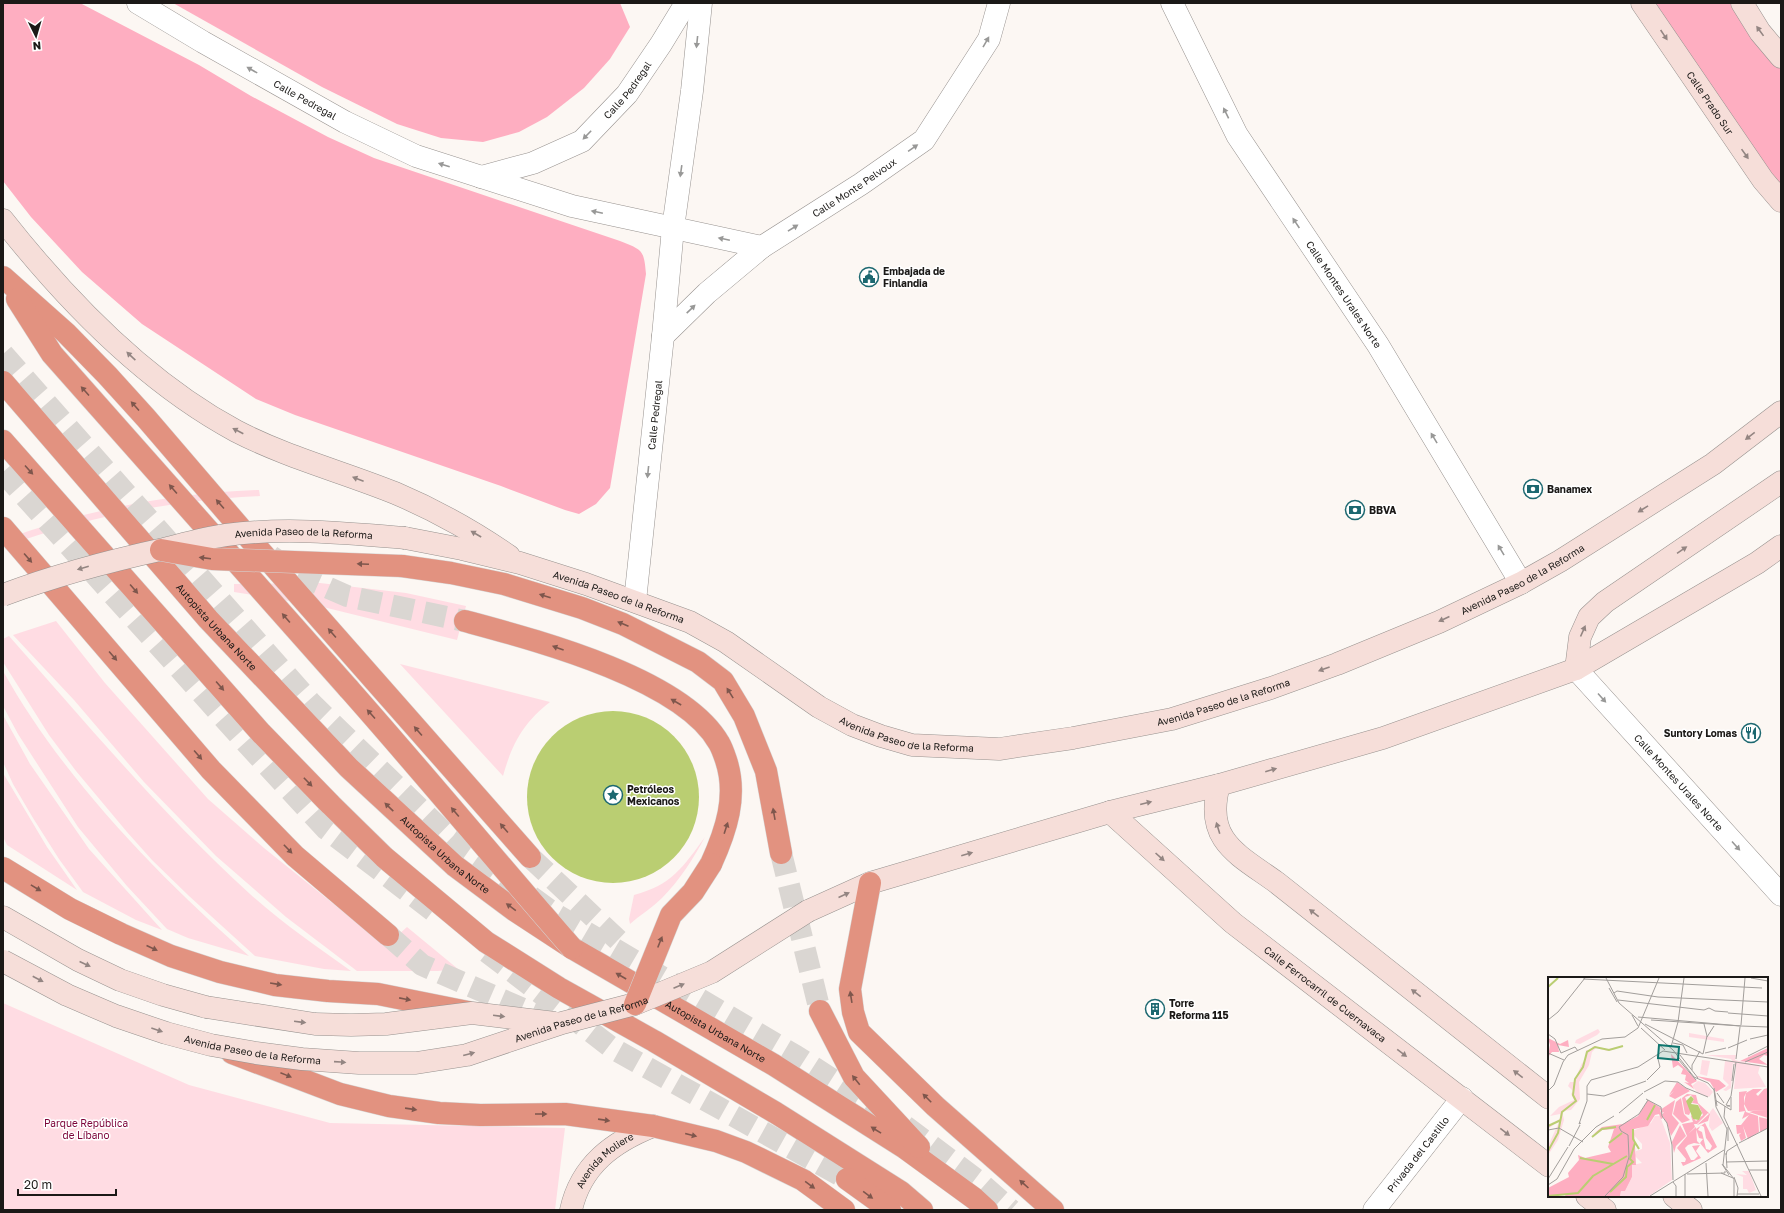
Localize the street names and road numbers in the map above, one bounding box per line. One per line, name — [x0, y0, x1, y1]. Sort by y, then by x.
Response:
street label: Calle Pedregal — [601, 59, 654, 121]
street label: Calle Prado Sur — [1684, 69, 1736, 137]
street label: Calle Pedregal — [272, 77, 339, 122]
street label: Calle Monte Pelvoux — [810, 155, 899, 220]
street label: Calle Montes Urales Norte — [1304, 238, 1384, 350]
street label: Calle Pedregal — [645, 380, 664, 451]
street label: Avenida Paseo de la Reforma — [234, 525, 373, 541]
street label: Avenida Paseo de la Reforma — [1459, 541, 1586, 617]
street label: Avenida Paseo de la Reforma — [552, 568, 686, 625]
street label: Autopista Urbana Norte — [174, 581, 260, 673]
street label: Avenida Paseo de la Reforma — [1156, 676, 1291, 728]
street label: Avenida Paseo de la Reforma — [838, 713, 974, 754]
street label: Calle Montes Urales Norte — [1632, 731, 1726, 833]
street label: Autopista Urbana Norte — [398, 813, 492, 896]
street label: Calle Ferrocarril de Cuernavaca — [1262, 943, 1389, 1045]
street label: Avenida Paseo de la Reforma — [513, 993, 650, 1044]
street label: Autopista Urbana Norte — [664, 998, 768, 1065]
street label: Avenida Paseo de la Reforma — [183, 1032, 321, 1066]
street label: Privada del Castillo — [1384, 1114, 1451, 1194]
street label: Avenida Moliere — [573, 1130, 635, 1190]

